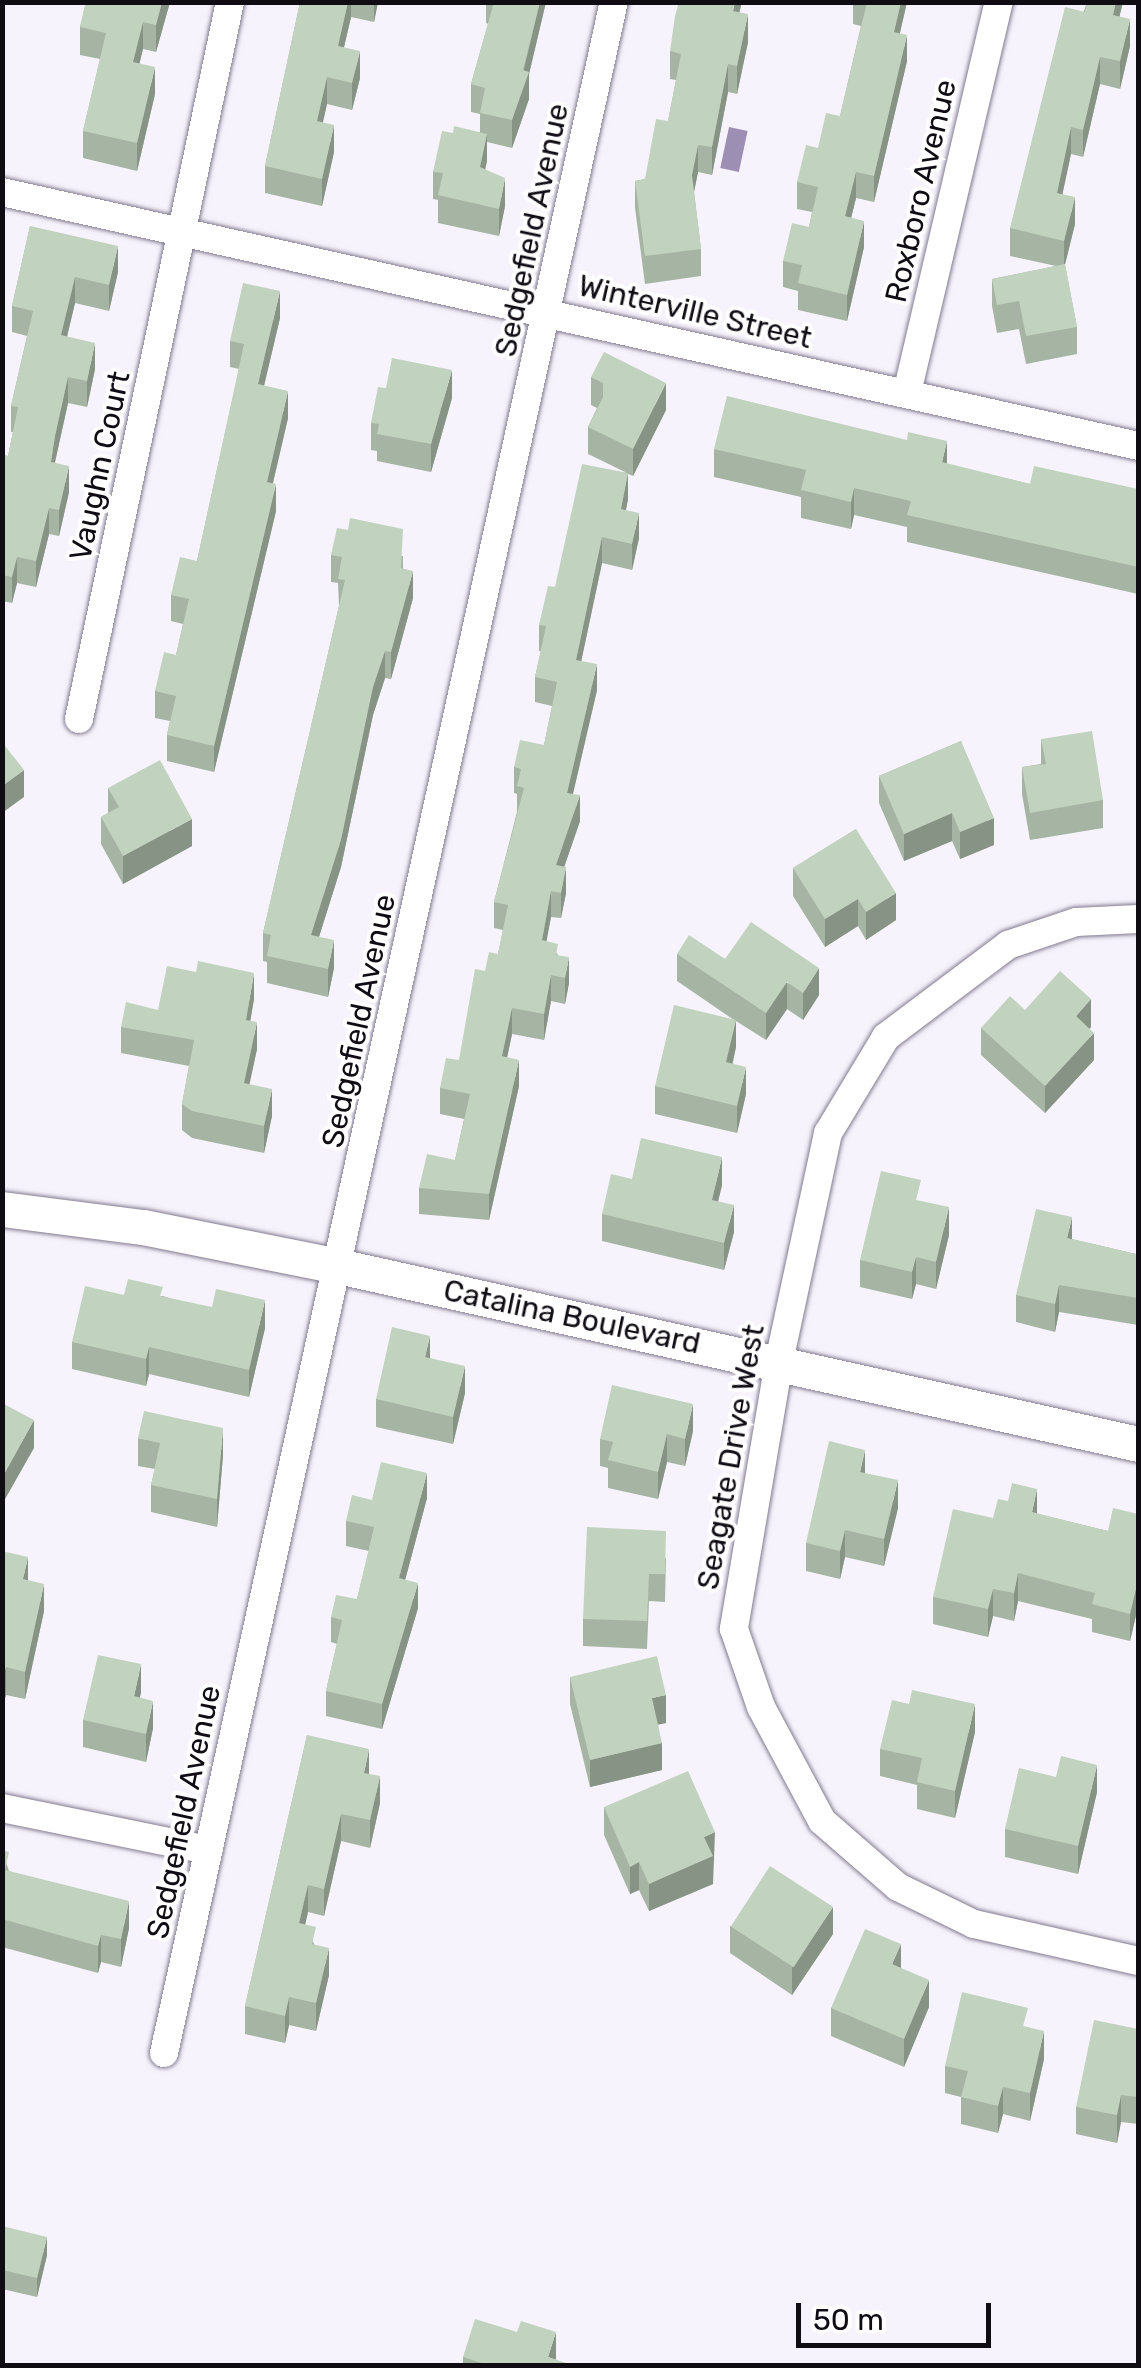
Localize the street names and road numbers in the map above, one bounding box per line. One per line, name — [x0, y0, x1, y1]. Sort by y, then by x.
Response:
street label: Roxboro Avenue — [878, 76, 964, 306]
street label: Sedgefield Avenue — [487, 100, 577, 360]
street label: Winterville Street — [575, 268, 815, 356]
street label: Vaughn Court — [62, 368, 138, 564]
street label: Sedgefield Avenue — [314, 891, 404, 1151]
street label: Catalina Boulevard — [440, 1272, 704, 1362]
street label: Seagate Drive West — [690, 1321, 772, 1593]
street label: Sedgefield Avenue — [139, 1682, 229, 1942]

